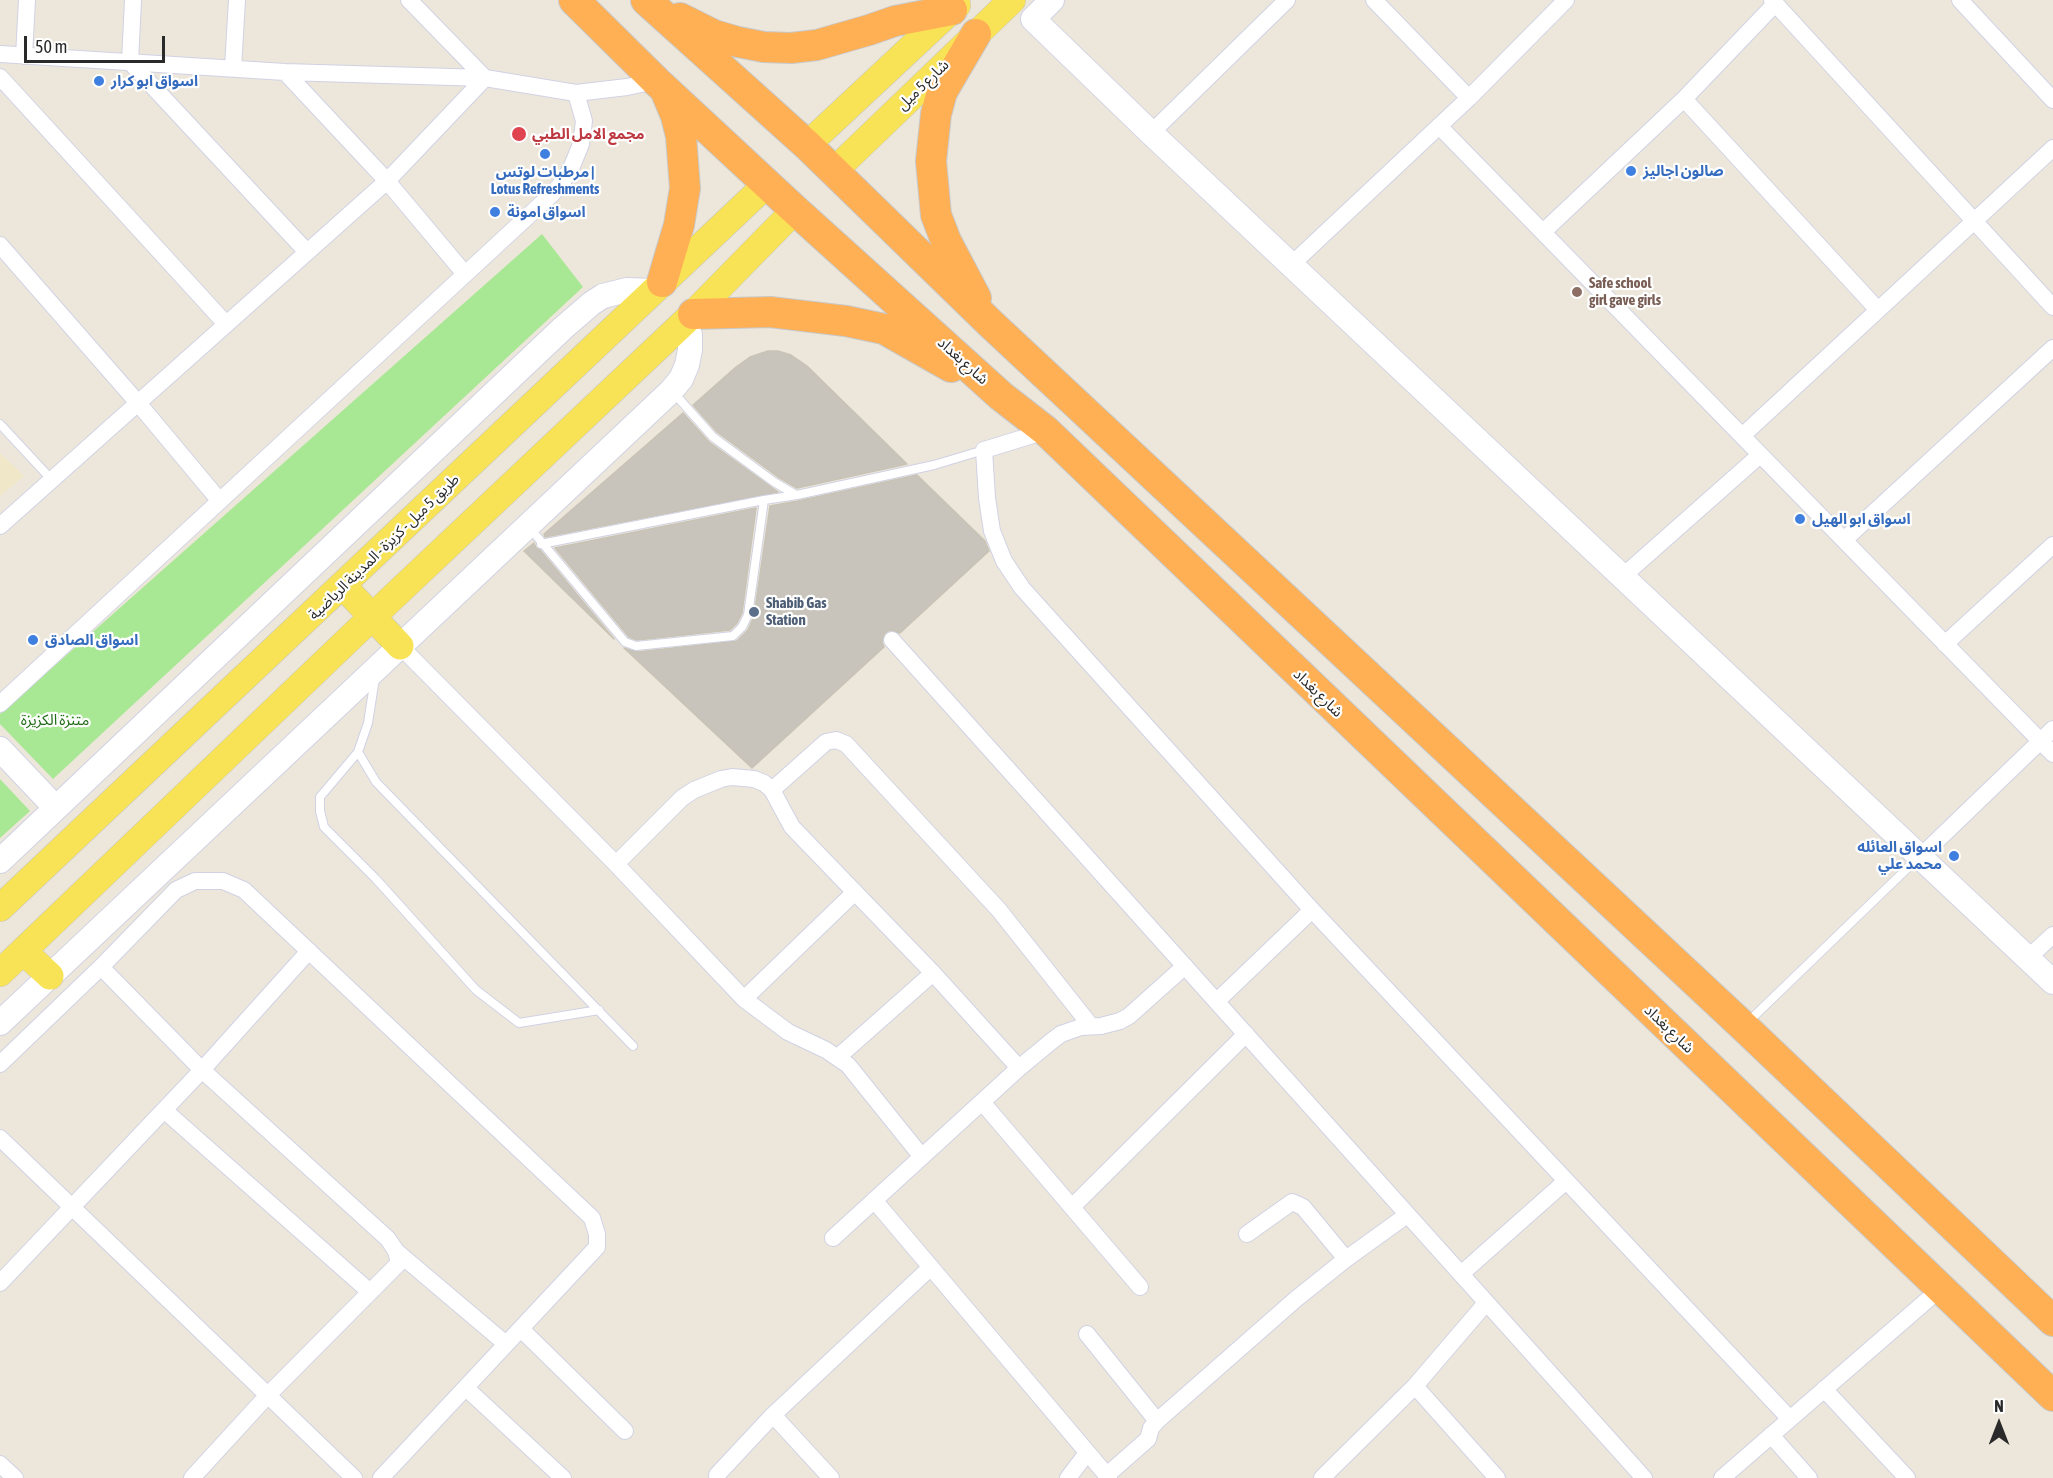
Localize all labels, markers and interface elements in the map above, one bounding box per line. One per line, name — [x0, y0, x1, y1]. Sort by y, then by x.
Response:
scale bar — [27, 24, 168, 62]
text: 50 m — [35, 36, 67, 57]
street label: شارع 5 ميل — [893, 56, 953, 114]
place label: اسواق ابو كرار — [111, 72, 198, 90]
marker: اسواق ابو كرار — [92, 74, 106, 88]
marker: مجمع الامل الطبي — [510, 125, 528, 143]
place label: مجمع الامل الطبي — [532, 125, 644, 143]
marker: مرطبات لوتس | Lotus Refreshments — [538, 147, 552, 161]
place label: صالون اجاليز — [1643, 162, 1724, 180]
place label: مرطبات لوتس | Lotus Refreshments — [491, 163, 599, 198]
marker: صالون اجاليز — [1624, 164, 1638, 178]
place label: اسواق امونة — [507, 203, 586, 221]
marker: اسواق امونة — [488, 205, 502, 219]
place label: Safe school girl gave girls — [1589, 274, 1661, 309]
marker: Safe school girl gave girls — [1570, 285, 1584, 299]
street label: شارع بغداد — [934, 334, 992, 388]
street label: طريق 5 ميل - كزيزة - المدينة الرياضية — [305, 470, 463, 624]
place label: اسواق ابو الهيل — [1812, 510, 1911, 528]
marker: اسواق ابو الهيل — [1793, 512, 1807, 526]
place label: Shabib Gas Station — [766, 594, 826, 629]
marker: Shabib Gas Station — [747, 605, 761, 619]
place label: اسواق الصادق — [45, 631, 138, 649]
marker: اسواق الصادق — [26, 633, 40, 647]
street label: شارع بغداد — [1290, 665, 1346, 721]
park label: متنزة الكزيزة — [21, 711, 89, 729]
place label: اسواق العائله محمد علي — [1857, 838, 1942, 873]
marker: اسواق العائله محمد علي — [1947, 849, 1961, 863]
street label: شارع بغداد — [1641, 1001, 1697, 1057]
north arrow — [1969, 1394, 2029, 1454]
text: N — [1994, 1397, 2004, 1415]

